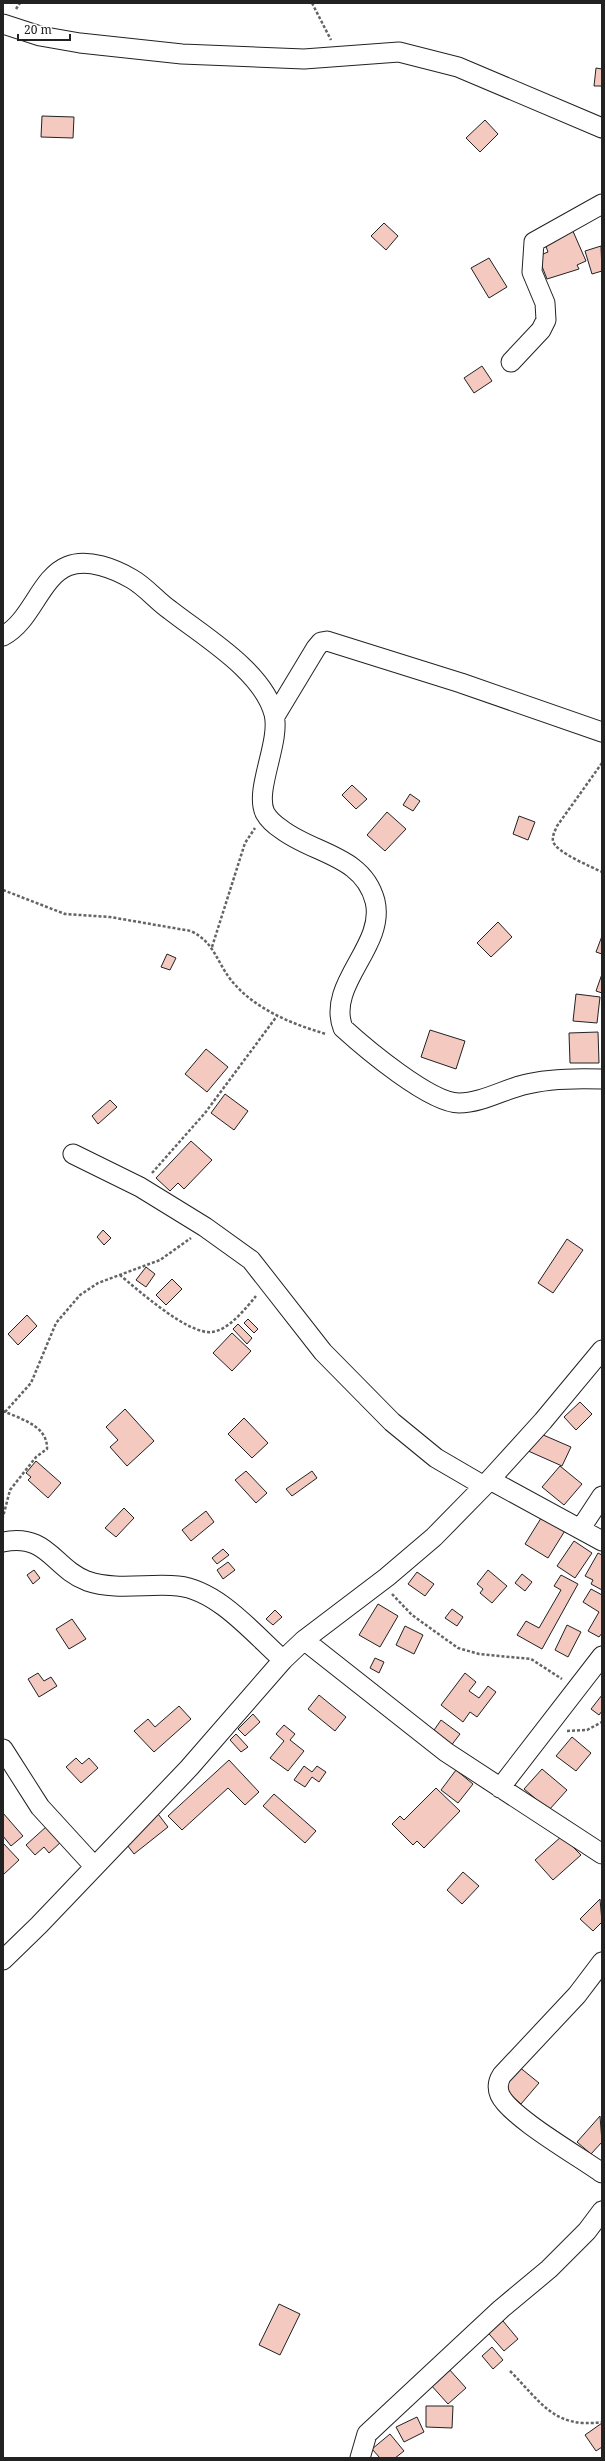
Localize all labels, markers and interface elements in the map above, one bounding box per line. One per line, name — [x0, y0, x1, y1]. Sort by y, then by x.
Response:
scale bar — [18, 16, 70, 42]
text: 20 m — [24, 21, 52, 38]

